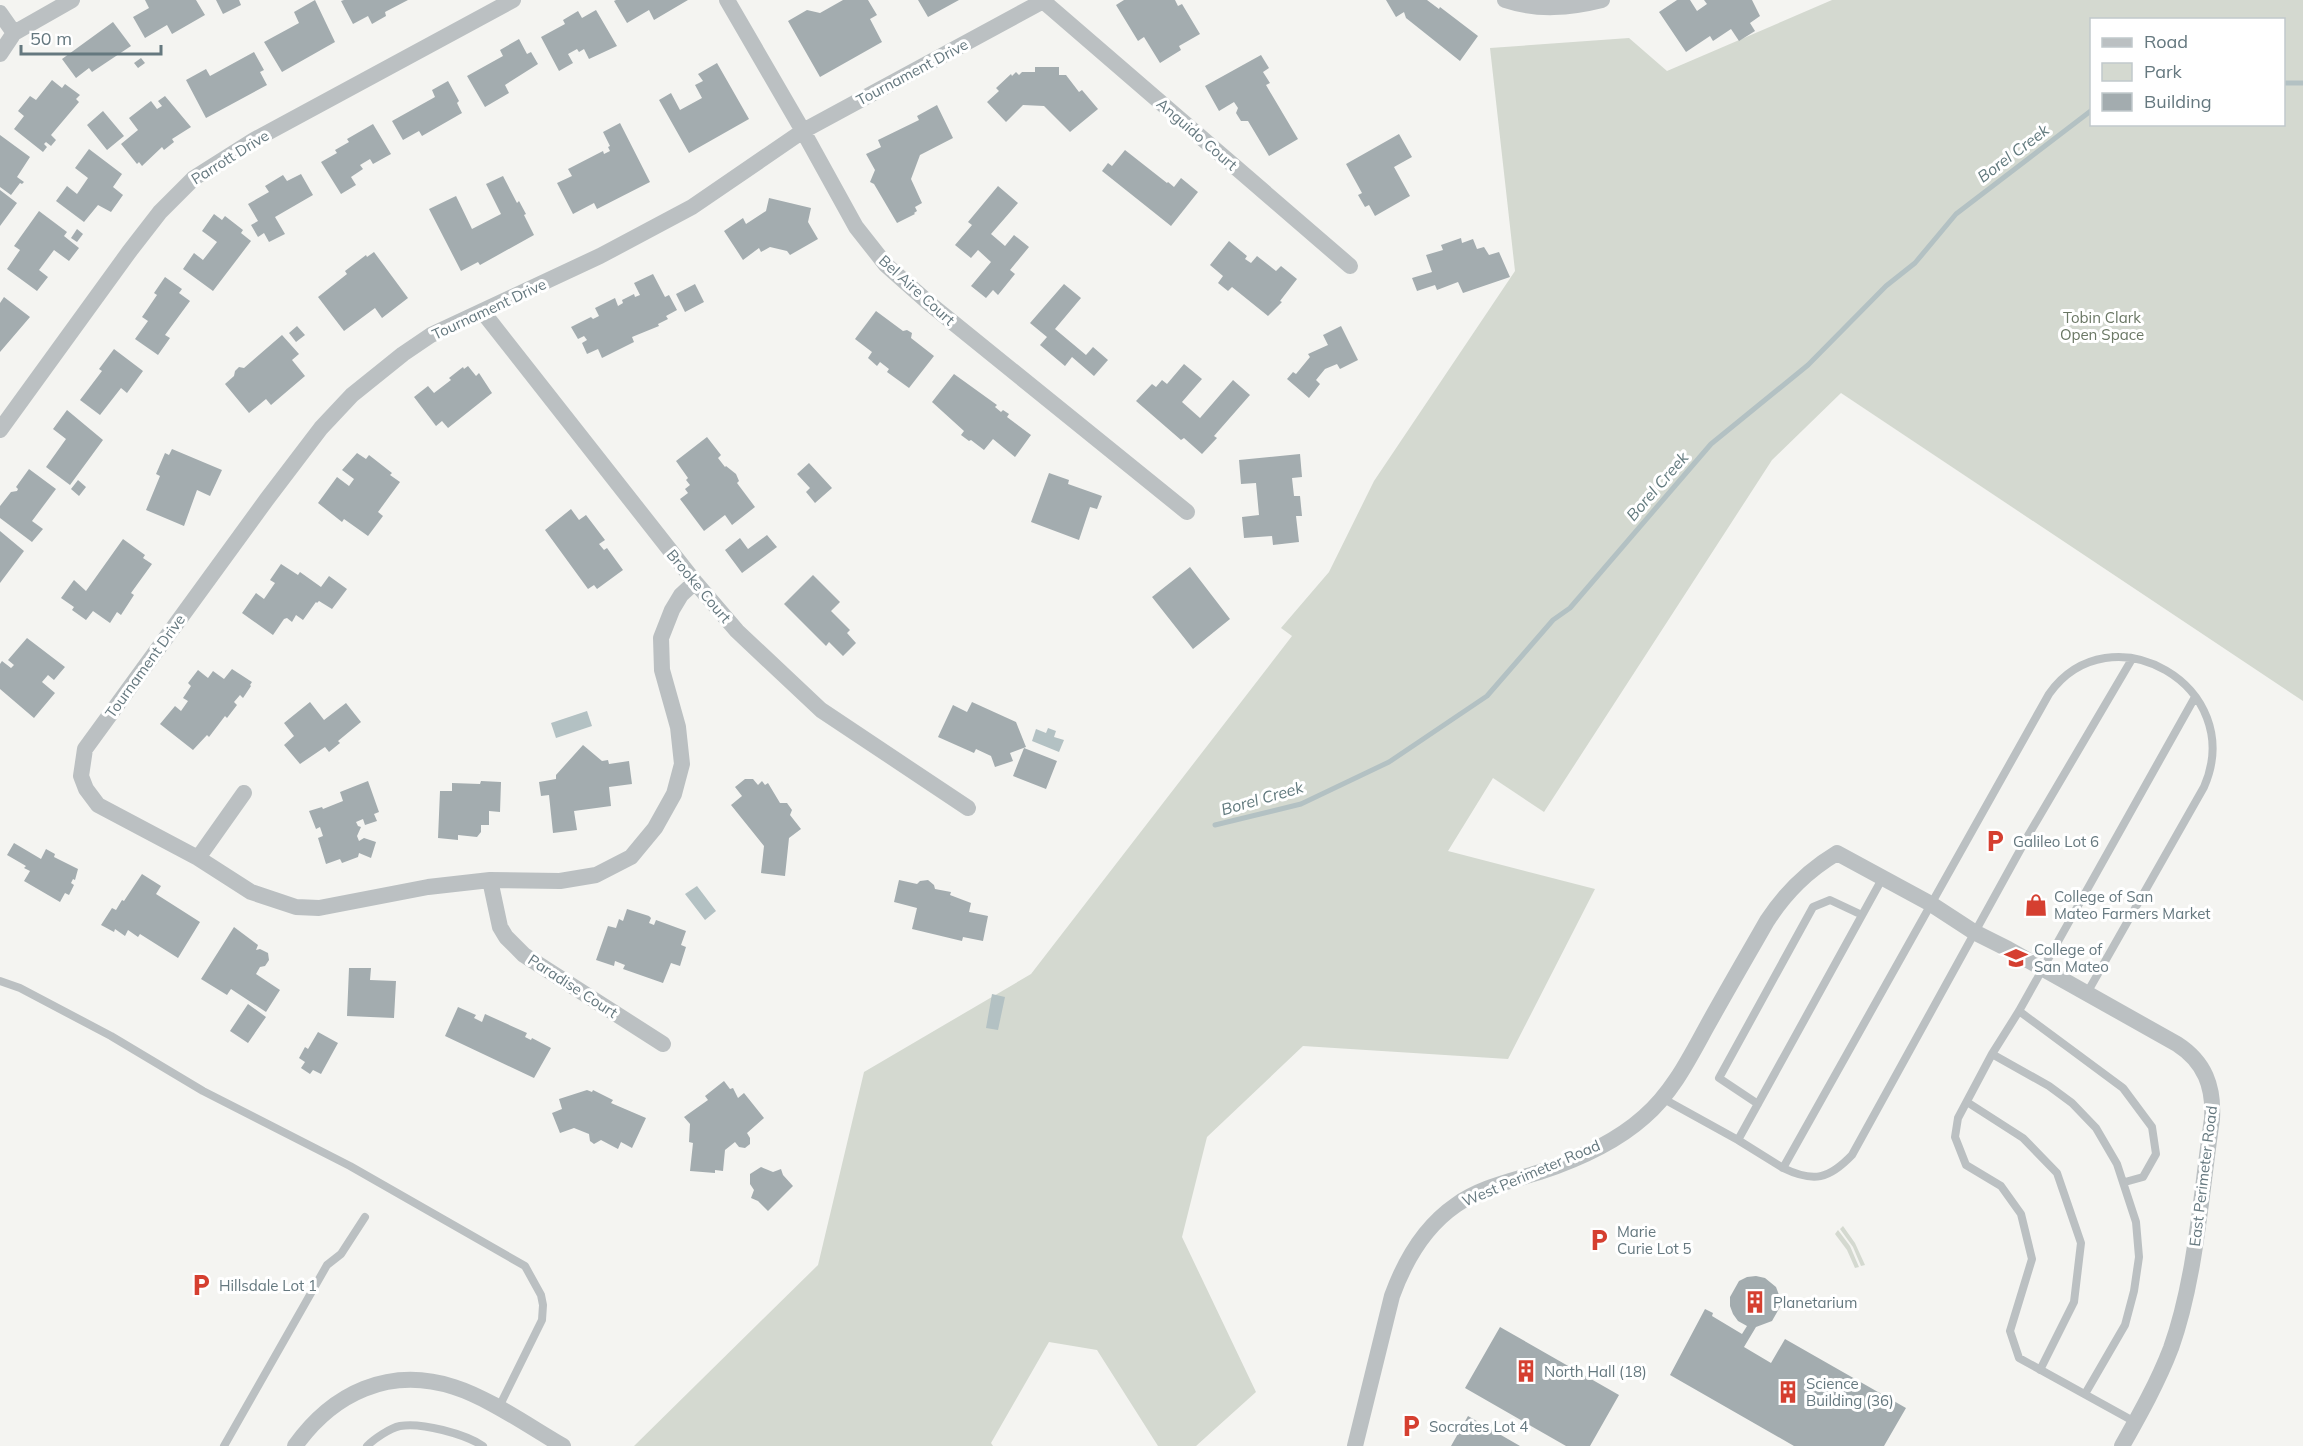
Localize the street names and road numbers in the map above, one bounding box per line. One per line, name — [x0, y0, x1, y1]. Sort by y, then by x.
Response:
street label: Tournament Drive — [853, 35, 971, 109]
street label: Anguido Court — [1153, 94, 1241, 174]
street label: Parrott Drive — [188, 126, 272, 188]
street label: Bel Aire Court — [875, 251, 959, 329]
street label: Tournament Drive — [429, 274, 549, 344]
street label: Brooke Court — [663, 545, 735, 627]
street label: Tournament Drive — [101, 610, 189, 722]
street label: Paradise Court — [525, 950, 621, 1022]
street label: East Perimeter Road — [2185, 1105, 2221, 1247]
street label: West Perimeter Road — [1459, 1135, 1603, 1211]

